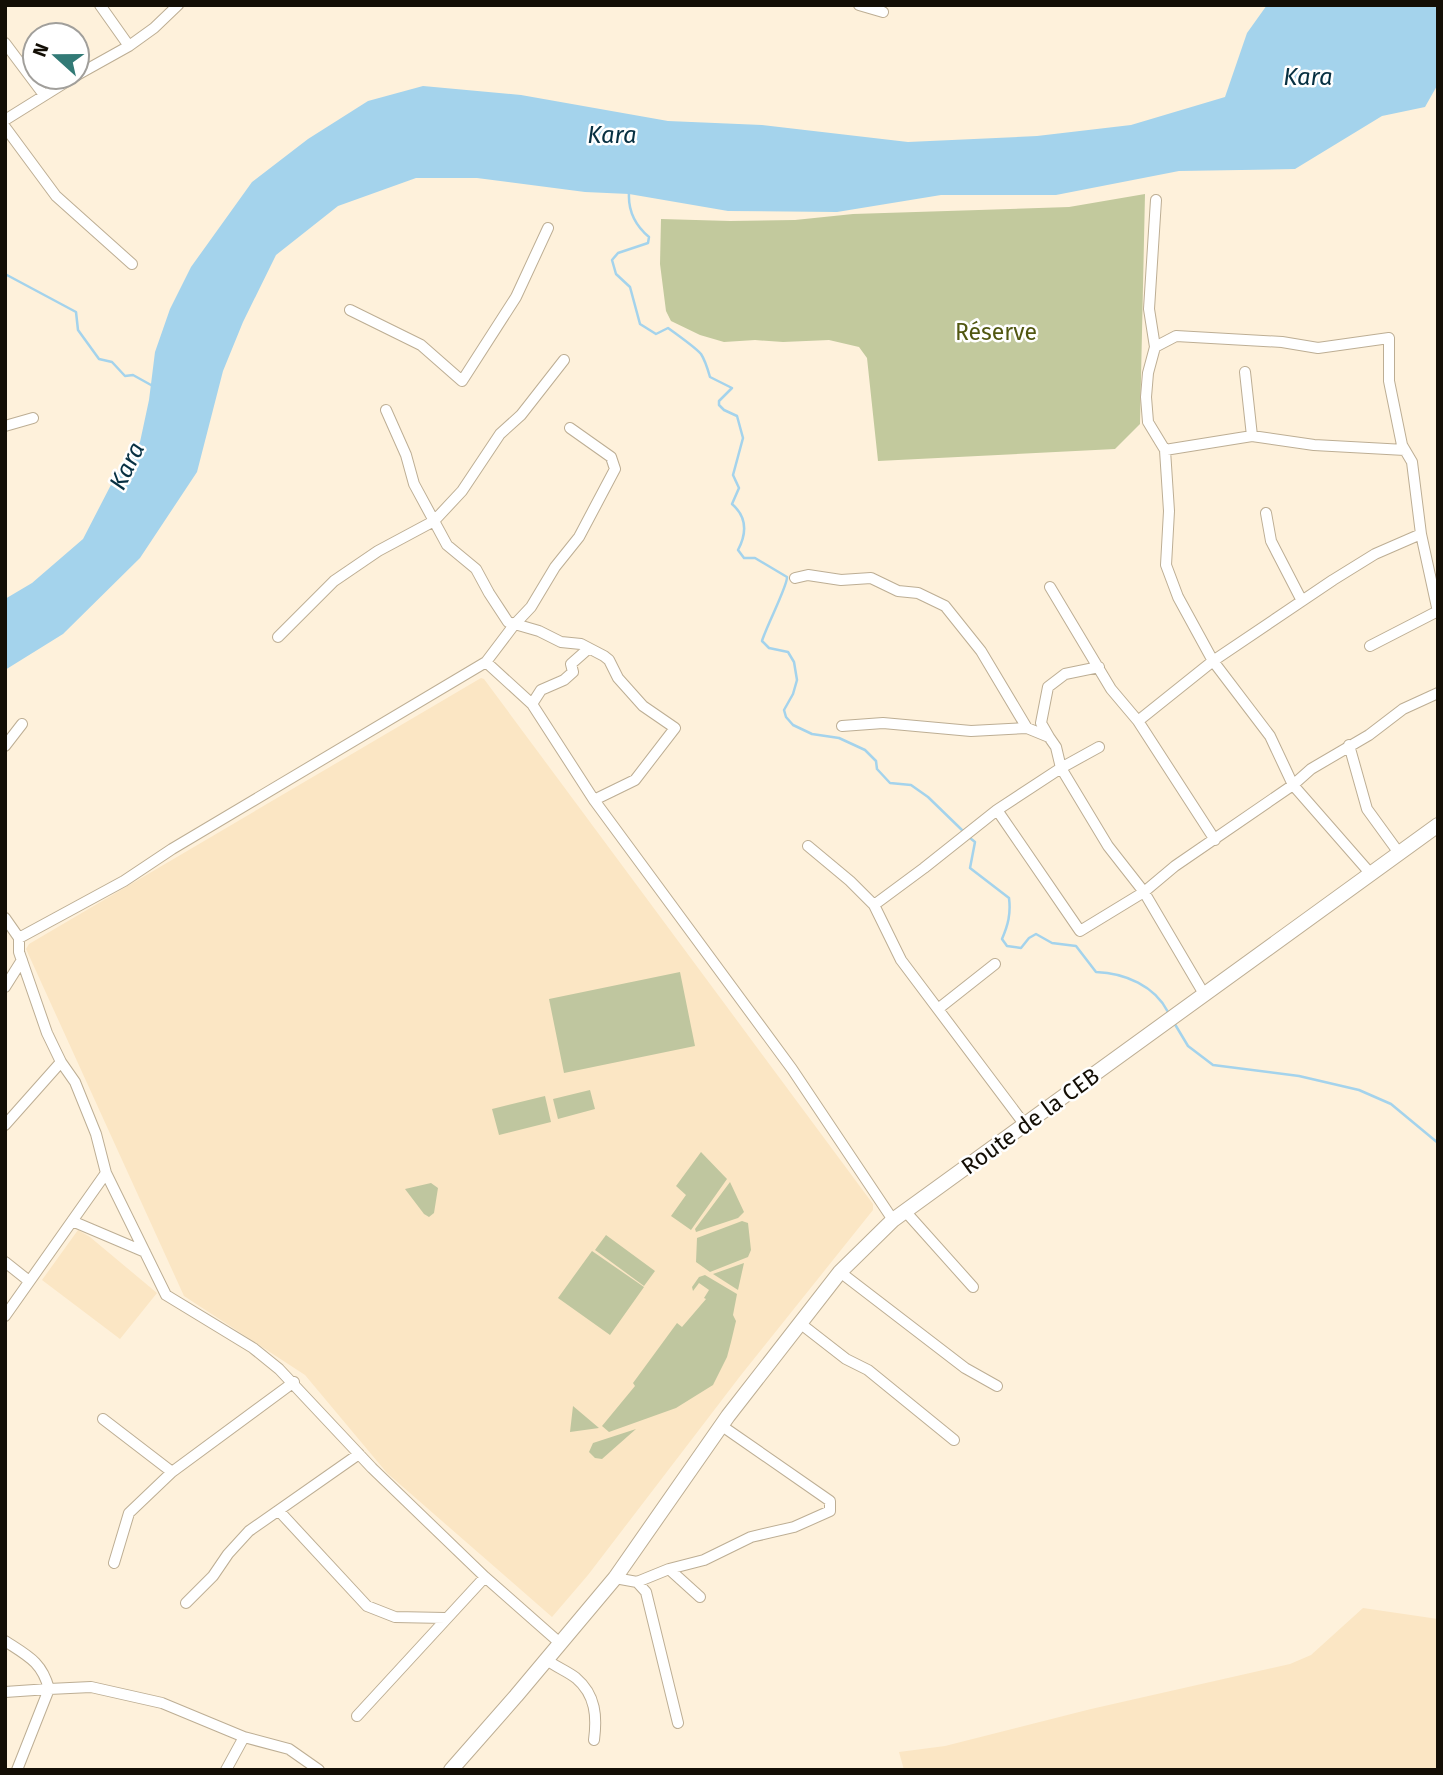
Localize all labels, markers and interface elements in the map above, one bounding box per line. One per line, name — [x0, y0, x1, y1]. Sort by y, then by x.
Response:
north arrow — [21, 21, 91, 91]
text: N — [28, 40, 54, 60]
water label: Kara — [1283, 63, 1333, 91]
water label: Kara — [587, 121, 637, 149]
park label: Réserve — [955, 318, 1037, 346]
water label: Kara — [104, 438, 150, 494]
street label: Route de la CEB — [956, 1062, 1104, 1180]

